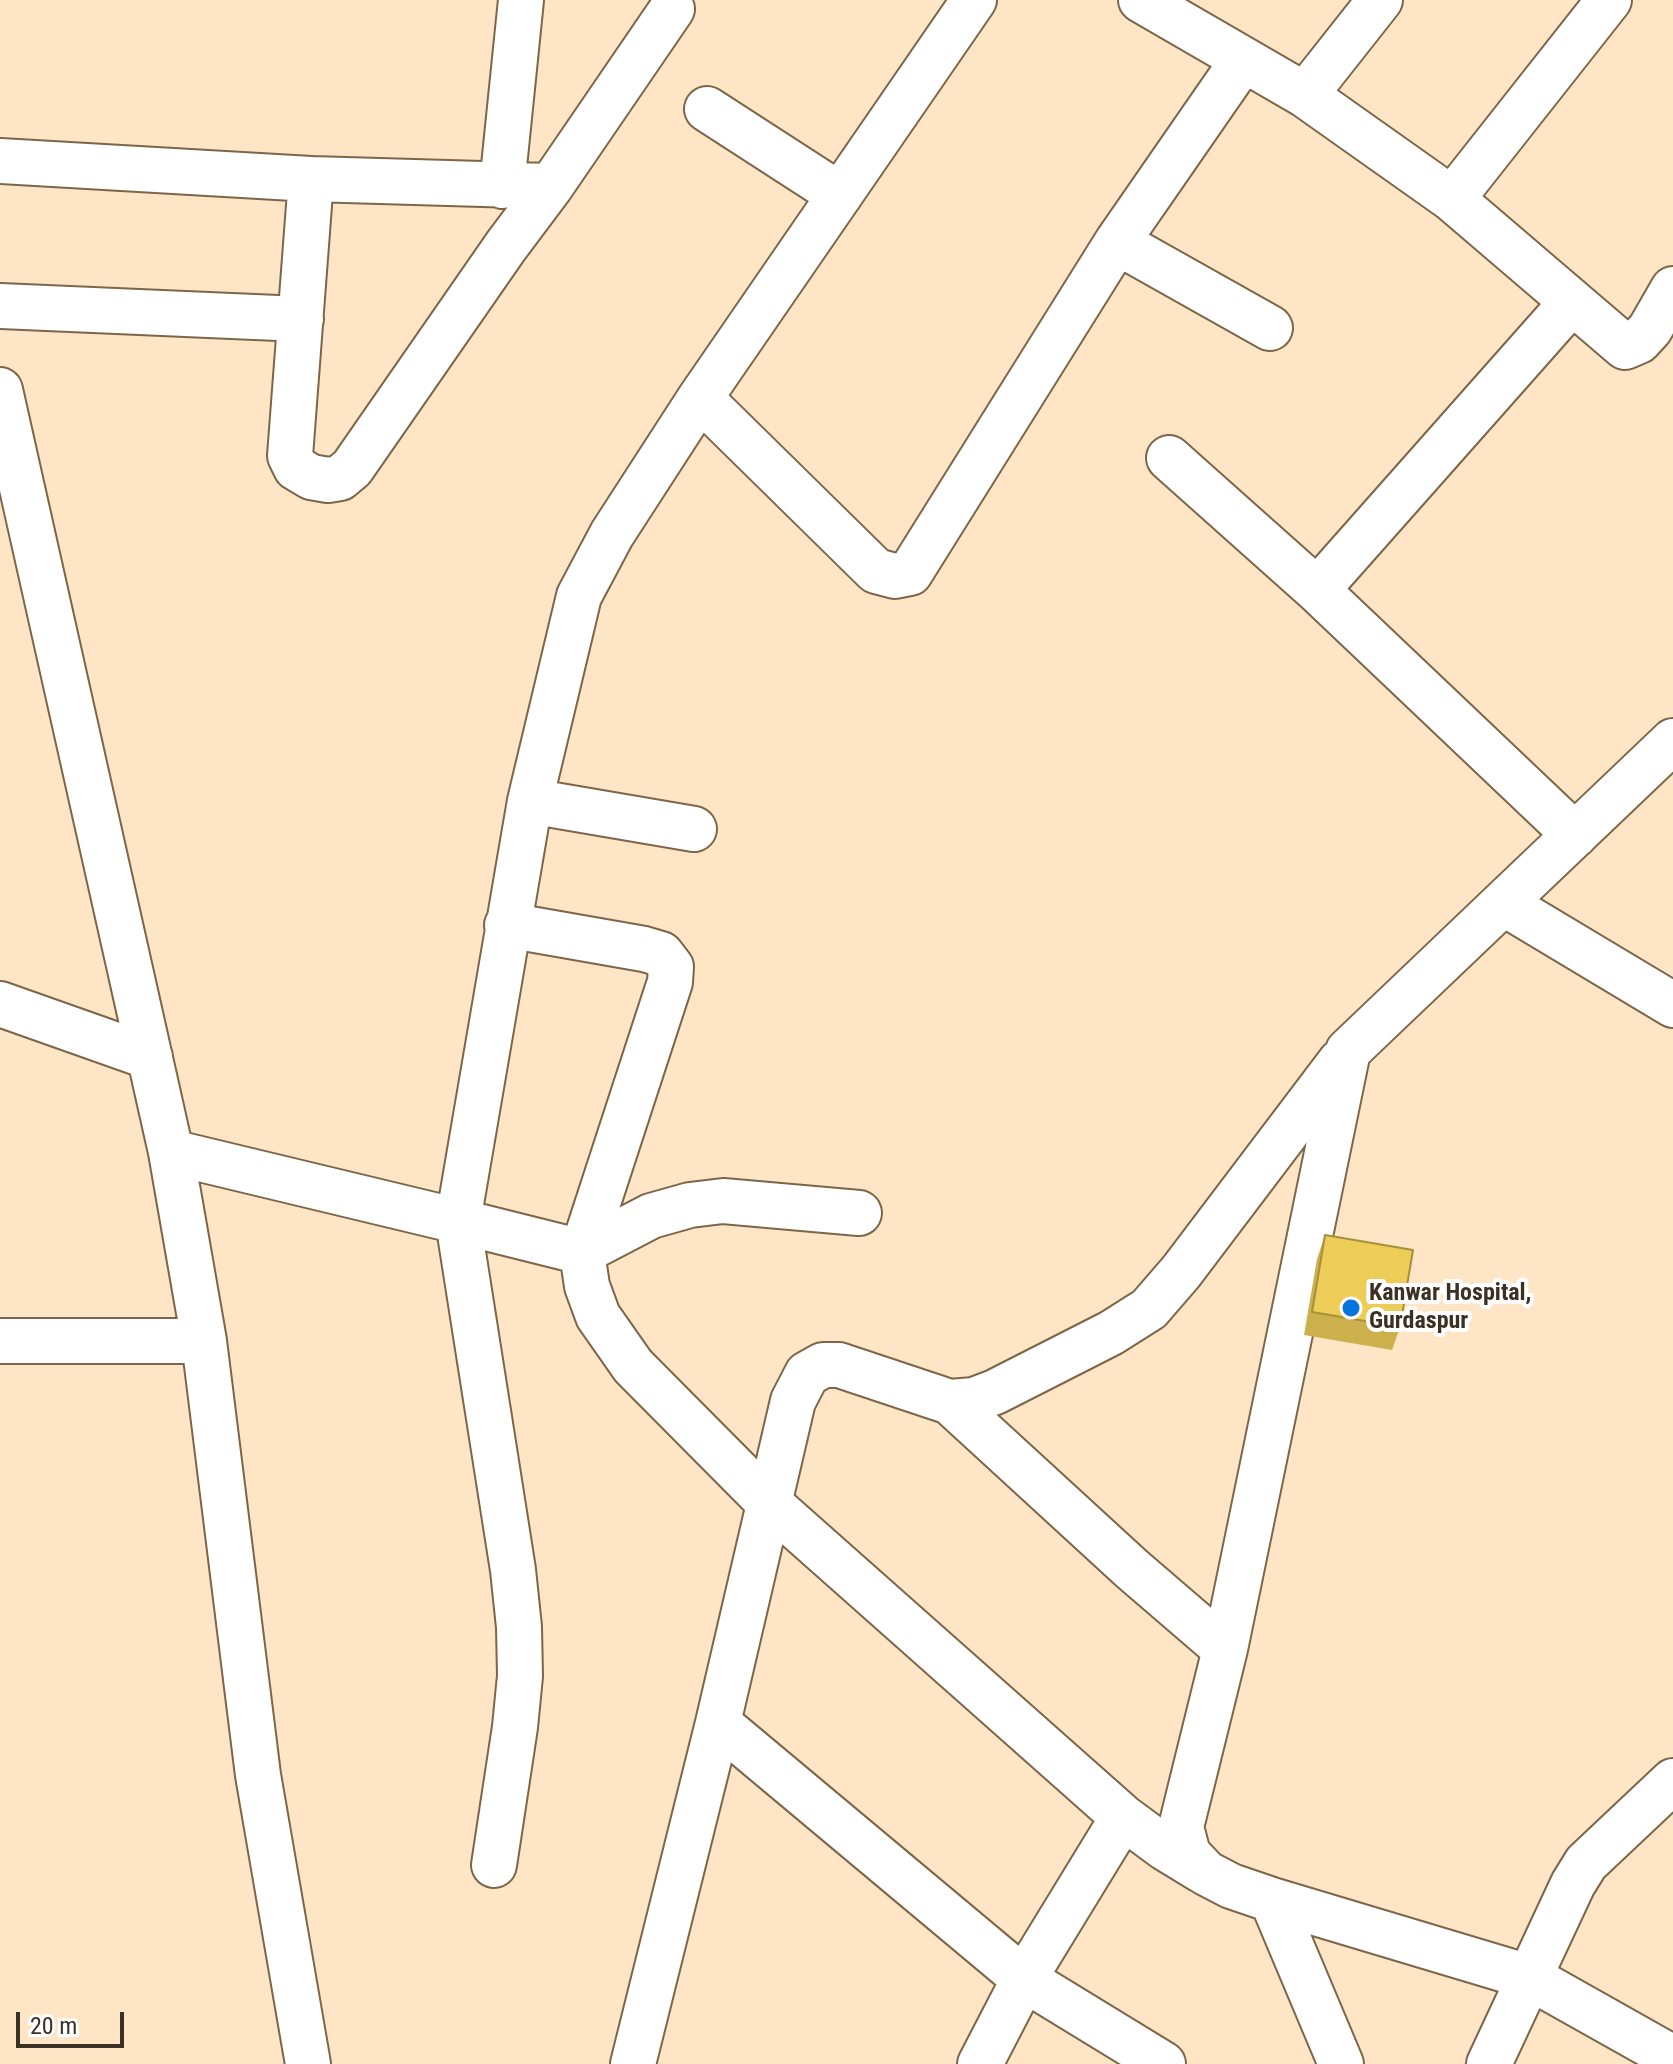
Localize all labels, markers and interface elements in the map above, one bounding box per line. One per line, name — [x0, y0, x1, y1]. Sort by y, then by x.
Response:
place label: Kanwar Hospital, Gurdaspur — [1369, 1280, 1531, 1336]
marker: Kanwar Hospital, Gurdaspur — [1340, 1297, 1362, 1319]
scale bar — [20, 1996, 128, 2046]
text: 20 m — [30, 2012, 77, 2040]

